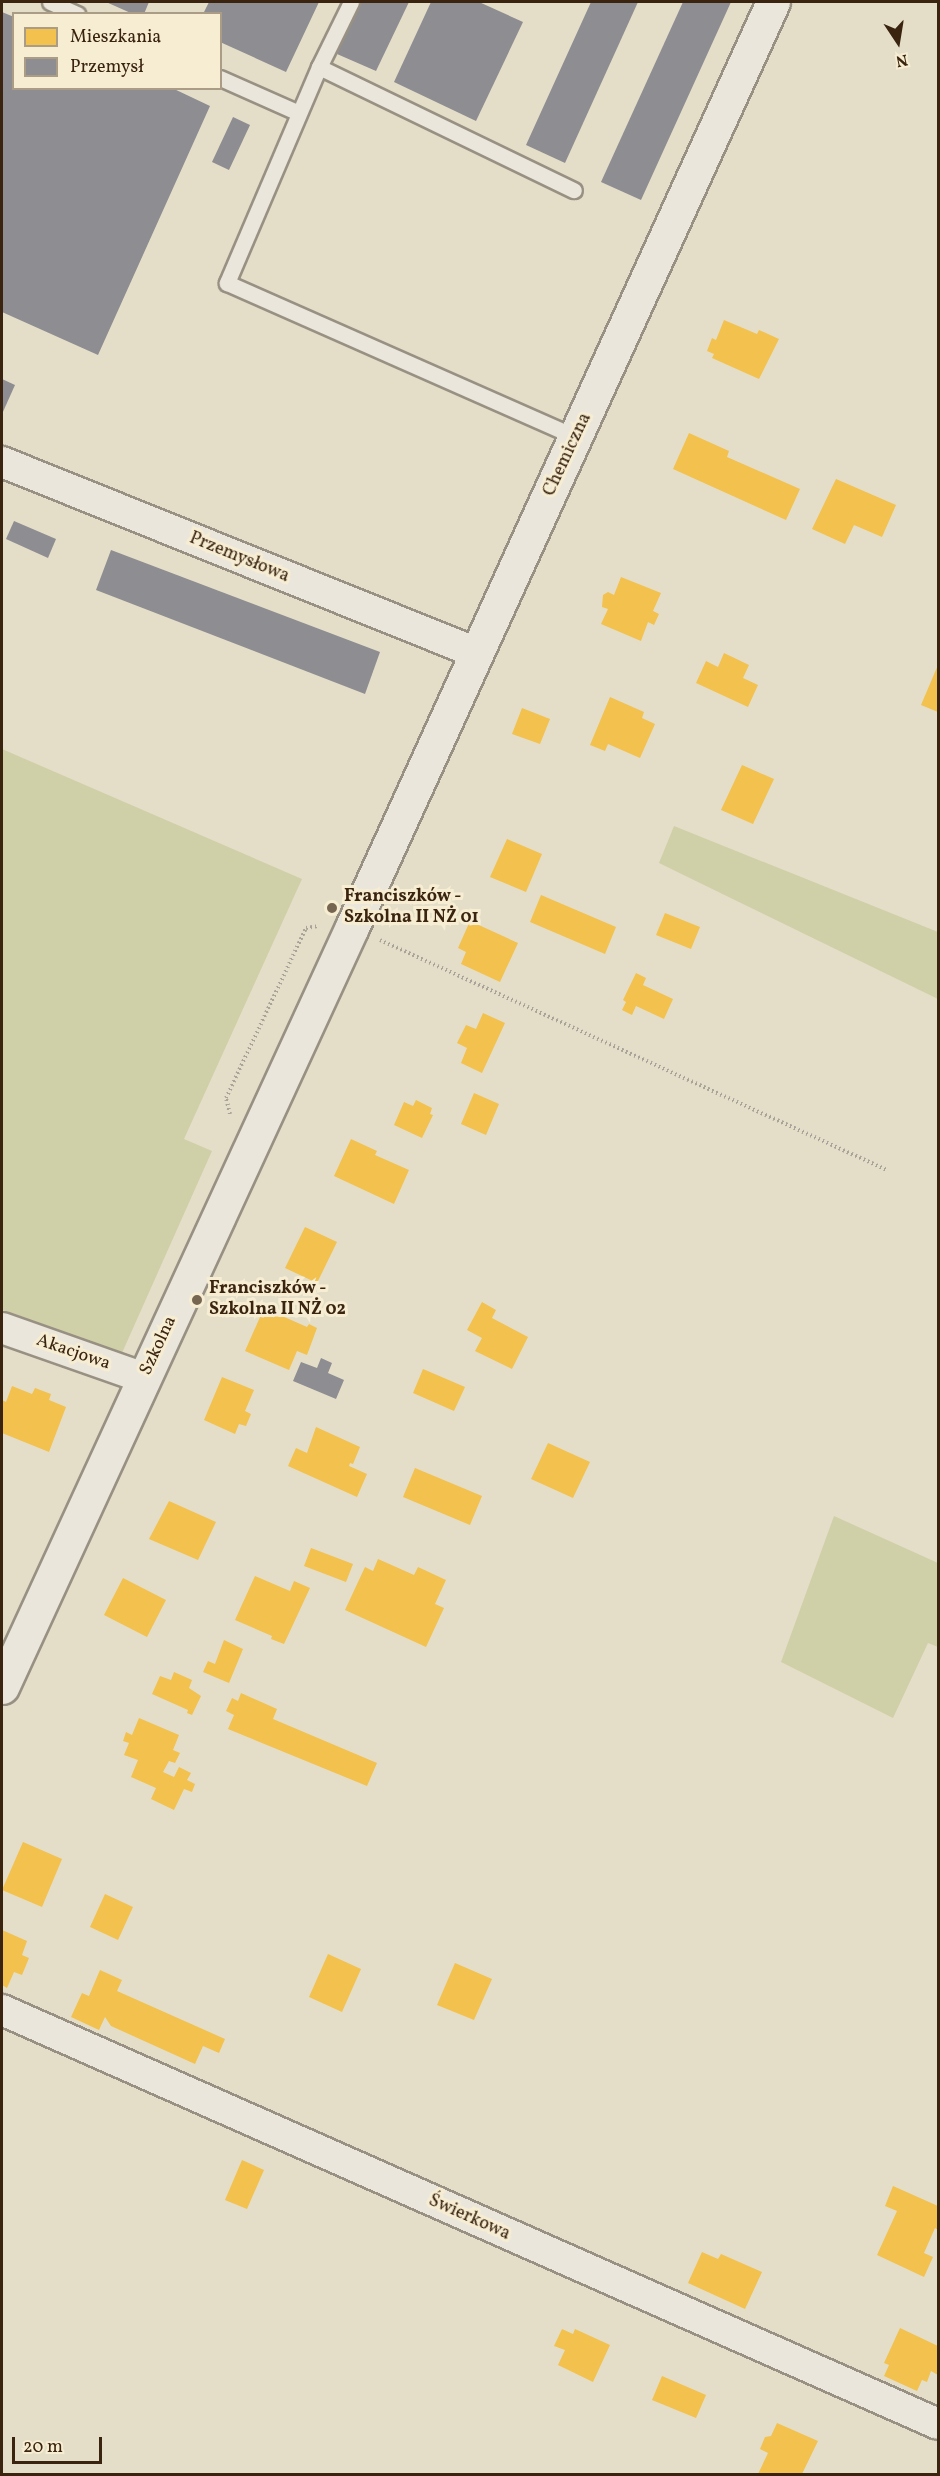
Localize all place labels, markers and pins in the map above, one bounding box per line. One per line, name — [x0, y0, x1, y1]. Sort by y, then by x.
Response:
place label: Franciszków - Szkolna II NŻ 01 — [344, 887, 479, 930]
marker: Franciszków - Szkolna II NŻ 01 — [325, 901, 339, 915]
place label: Franciszków - Szkolna II NŻ 02 — [209, 1279, 346, 1322]
marker: Franciszków - Szkolna II NŻ 02 — [190, 1293, 204, 1307]

